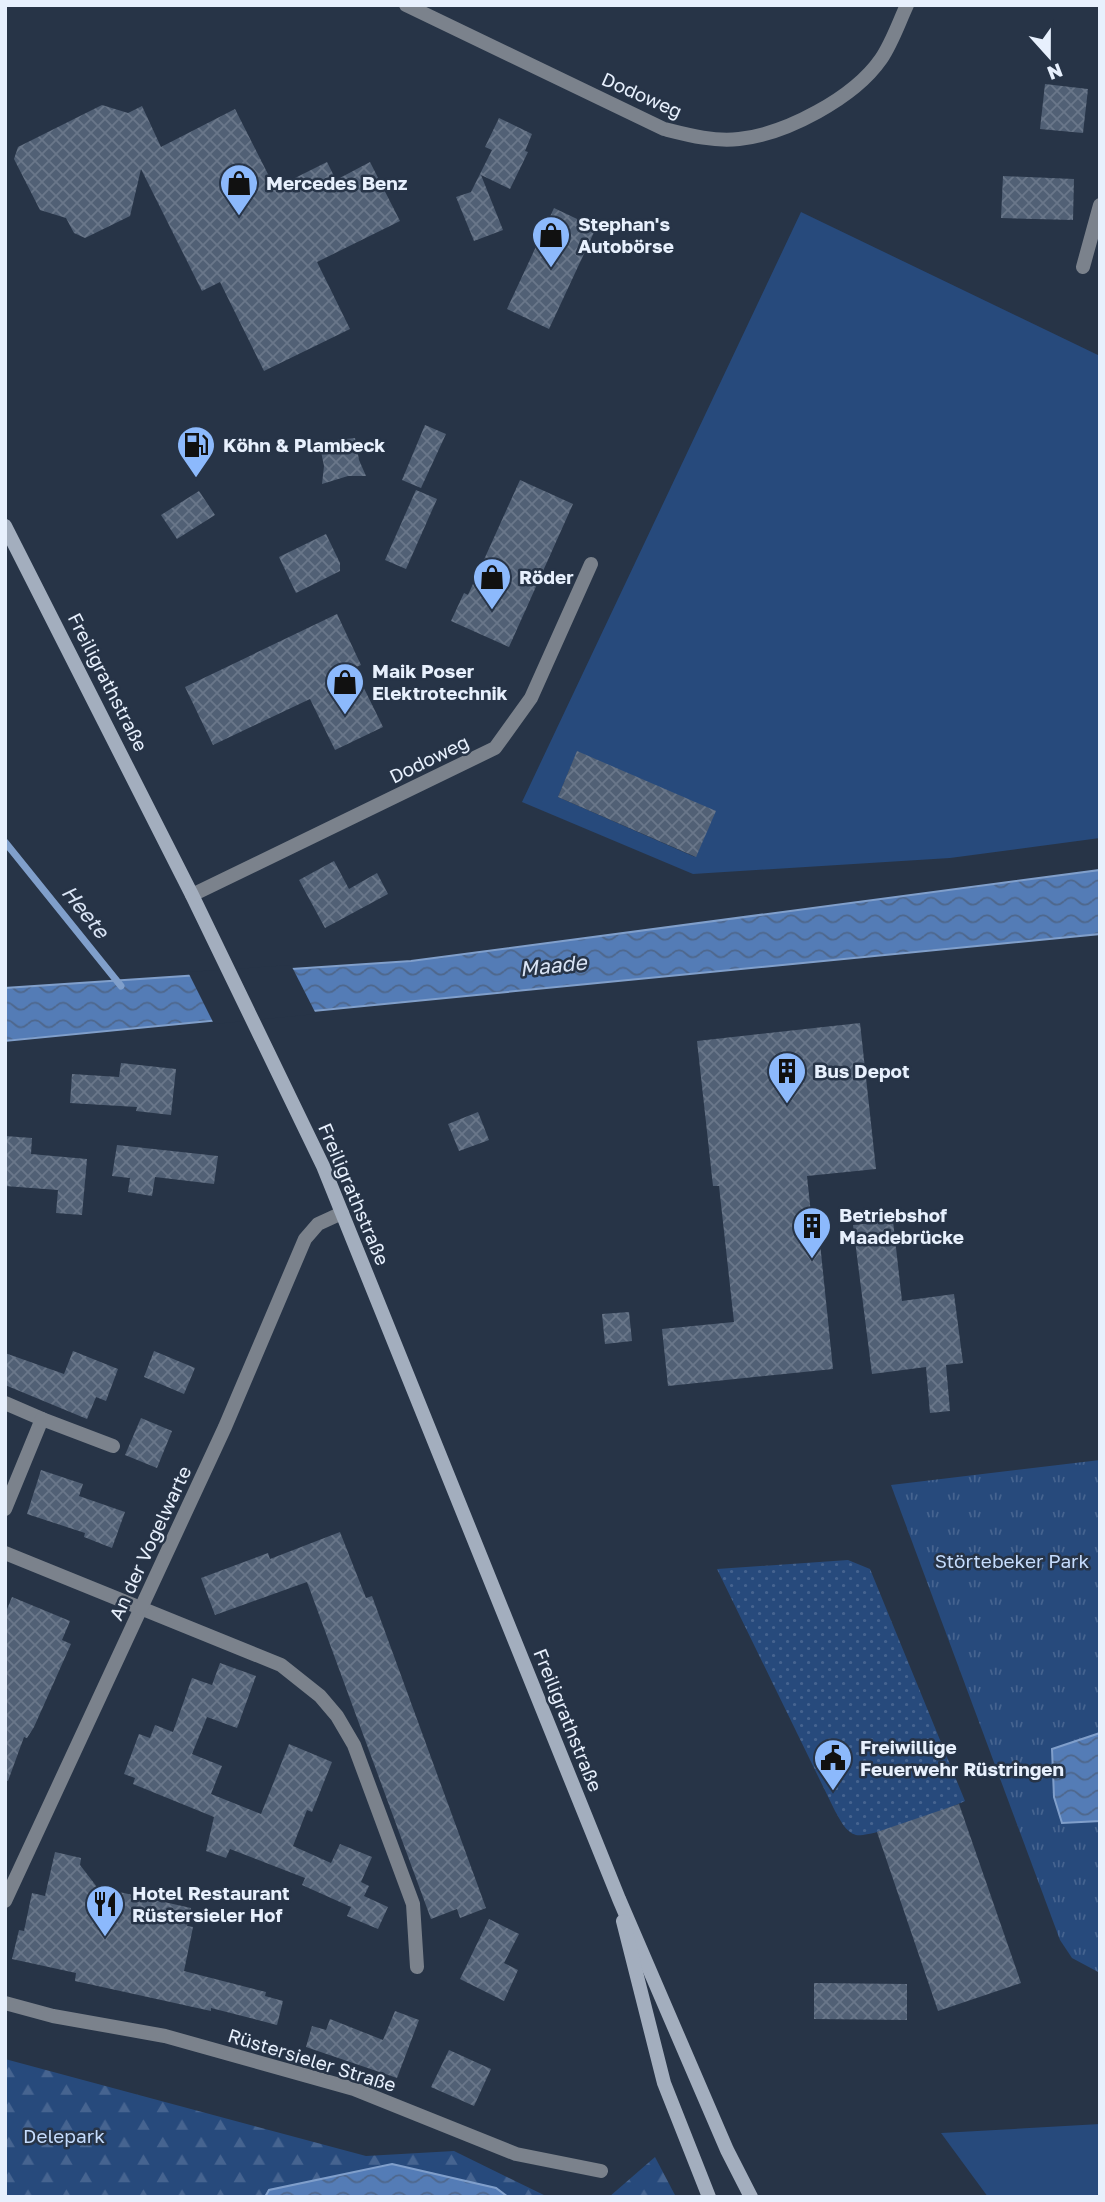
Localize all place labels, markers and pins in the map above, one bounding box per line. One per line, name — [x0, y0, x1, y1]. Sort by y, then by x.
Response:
shop icon: Mercedes Benz — [218, 162, 260, 217]
place label: Mercedes Benz — [266, 171, 408, 194]
place label: Stephan's Autobörse — [578, 212, 674, 257]
shop icon: Stephan's Autobörse — [530, 214, 572, 269]
fuel station icon: Köhn & Plambeck — [175, 424, 217, 479]
place label: Köhn & Plambeck — [223, 433, 385, 456]
shop icon: Röder — [471, 556, 513, 611]
place label: Röder — [519, 565, 574, 588]
place label: Maik Poser Elektrotechnik — [372, 659, 508, 704]
shop icon: Maik Poser Elektrotechnik — [324, 661, 366, 716]
building icon: Bus Depot — [766, 1050, 808, 1105]
place label: Bus Depot — [814, 1059, 910, 1082]
place label: Betriebshof Maadebrücke — [839, 1203, 964, 1248]
building icon: Betriebshof Maadebrücke — [791, 1205, 833, 1260]
place label: Freiwillige Feuerwehr Rüstringen — [860, 1735, 1064, 1780]
public building icon: Freiwillige Feuerwehr Rüstringen — [812, 1737, 854, 1792]
place label: Hotel Restaurant Rüstersieler Hof — [132, 1881, 290, 1926]
restaurant icon: Hotel Restaurant Rüstersieler Hof — [84, 1883, 126, 1938]

